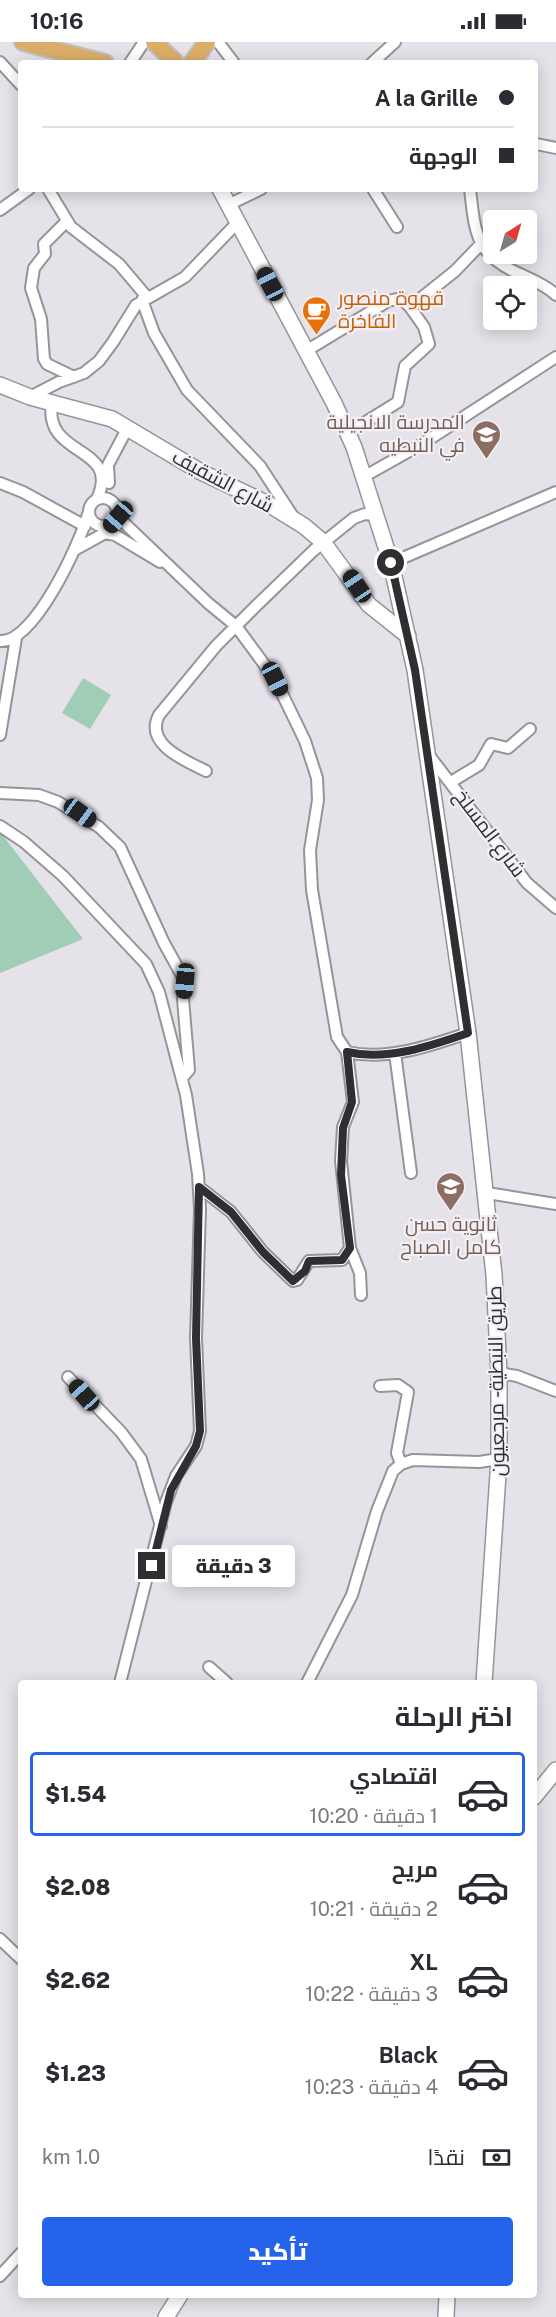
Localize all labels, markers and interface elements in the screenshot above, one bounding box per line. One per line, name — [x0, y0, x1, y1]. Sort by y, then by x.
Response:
text: 10:16 — [30, 8, 83, 34]
text: A la Grille — [375, 85, 478, 111]
text: الوجهة — [409, 143, 478, 169]
north arrow — [483, 210, 537, 264]
map controls — [483, 210, 537, 330]
car — [254, 264, 286, 304]
button: locate — [483, 276, 537, 330]
place label: قهوة منصور الفاخرة — [337, 286, 444, 333]
cafe icon: قهوة منصور الفاخرة — [301, 294, 333, 336]
place label: المدرسة الانجيلية في النبطيه — [327, 410, 465, 461]
school or university icon: المدرسة الانجيلية في النبطيه — [470, 418, 502, 460]
street label: شارع الشقيف — [167, 444, 278, 520]
car — [99, 498, 137, 536]
route start — [377, 549, 404, 576]
car — [339, 566, 375, 606]
car — [259, 659, 291, 699]
street label: شارع المسلخ — [448, 784, 531, 883]
car — [60, 795, 100, 831]
car — [174, 962, 196, 1000]
school or university icon: ثانوية حسن كامل الصباح — [435, 1170, 467, 1212]
place label: ثانوية حسن كامل الصباح — [400, 1212, 502, 1261]
street label: طريق النبطية - مرجعيون — [482, 1285, 511, 1477]
car — [65, 1376, 103, 1414]
callout: 3 دقيقة — [173, 1545, 296, 1587]
route end — [138, 1552, 165, 1579]
text: 3 دقيقة — [195, 1554, 272, 1578]
text: اختر الرحلة — [395, 1700, 513, 1732]
text: اقتصادي — [349, 1763, 438, 1789]
icon: car — [456, 1767, 510, 1821]
text: $1.54 — [45, 1781, 106, 1807]
text: 1 دقيقة · 10:20 — [309, 1804, 438, 1828]
text: مريح — [392, 1856, 438, 1882]
icon: car — [456, 1860, 510, 1914]
text: $2.08 — [45, 1874, 110, 1900]
text: 2 دقيقة · 10:21 — [310, 1897, 438, 1921]
text: XL — [410, 1949, 438, 1975]
icon: car — [456, 1953, 510, 2007]
text: $2.62 — [45, 1967, 110, 1993]
text: 3 دقيقة · 10:22 — [305, 1982, 438, 2006]
text: Black — [379, 2042, 438, 2068]
icon: car — [456, 2046, 510, 2100]
text: $1.23 — [45, 2060, 106, 2086]
text: 4 دقيقة · 10:23 — [305, 2075, 438, 2099]
icon: cash — [480, 2141, 513, 2174]
text: نقدًا — [427, 2144, 465, 2170]
text: 1.0 km — [42, 2145, 100, 2169]
button: تأكيد — [42, 2217, 513, 2286]

